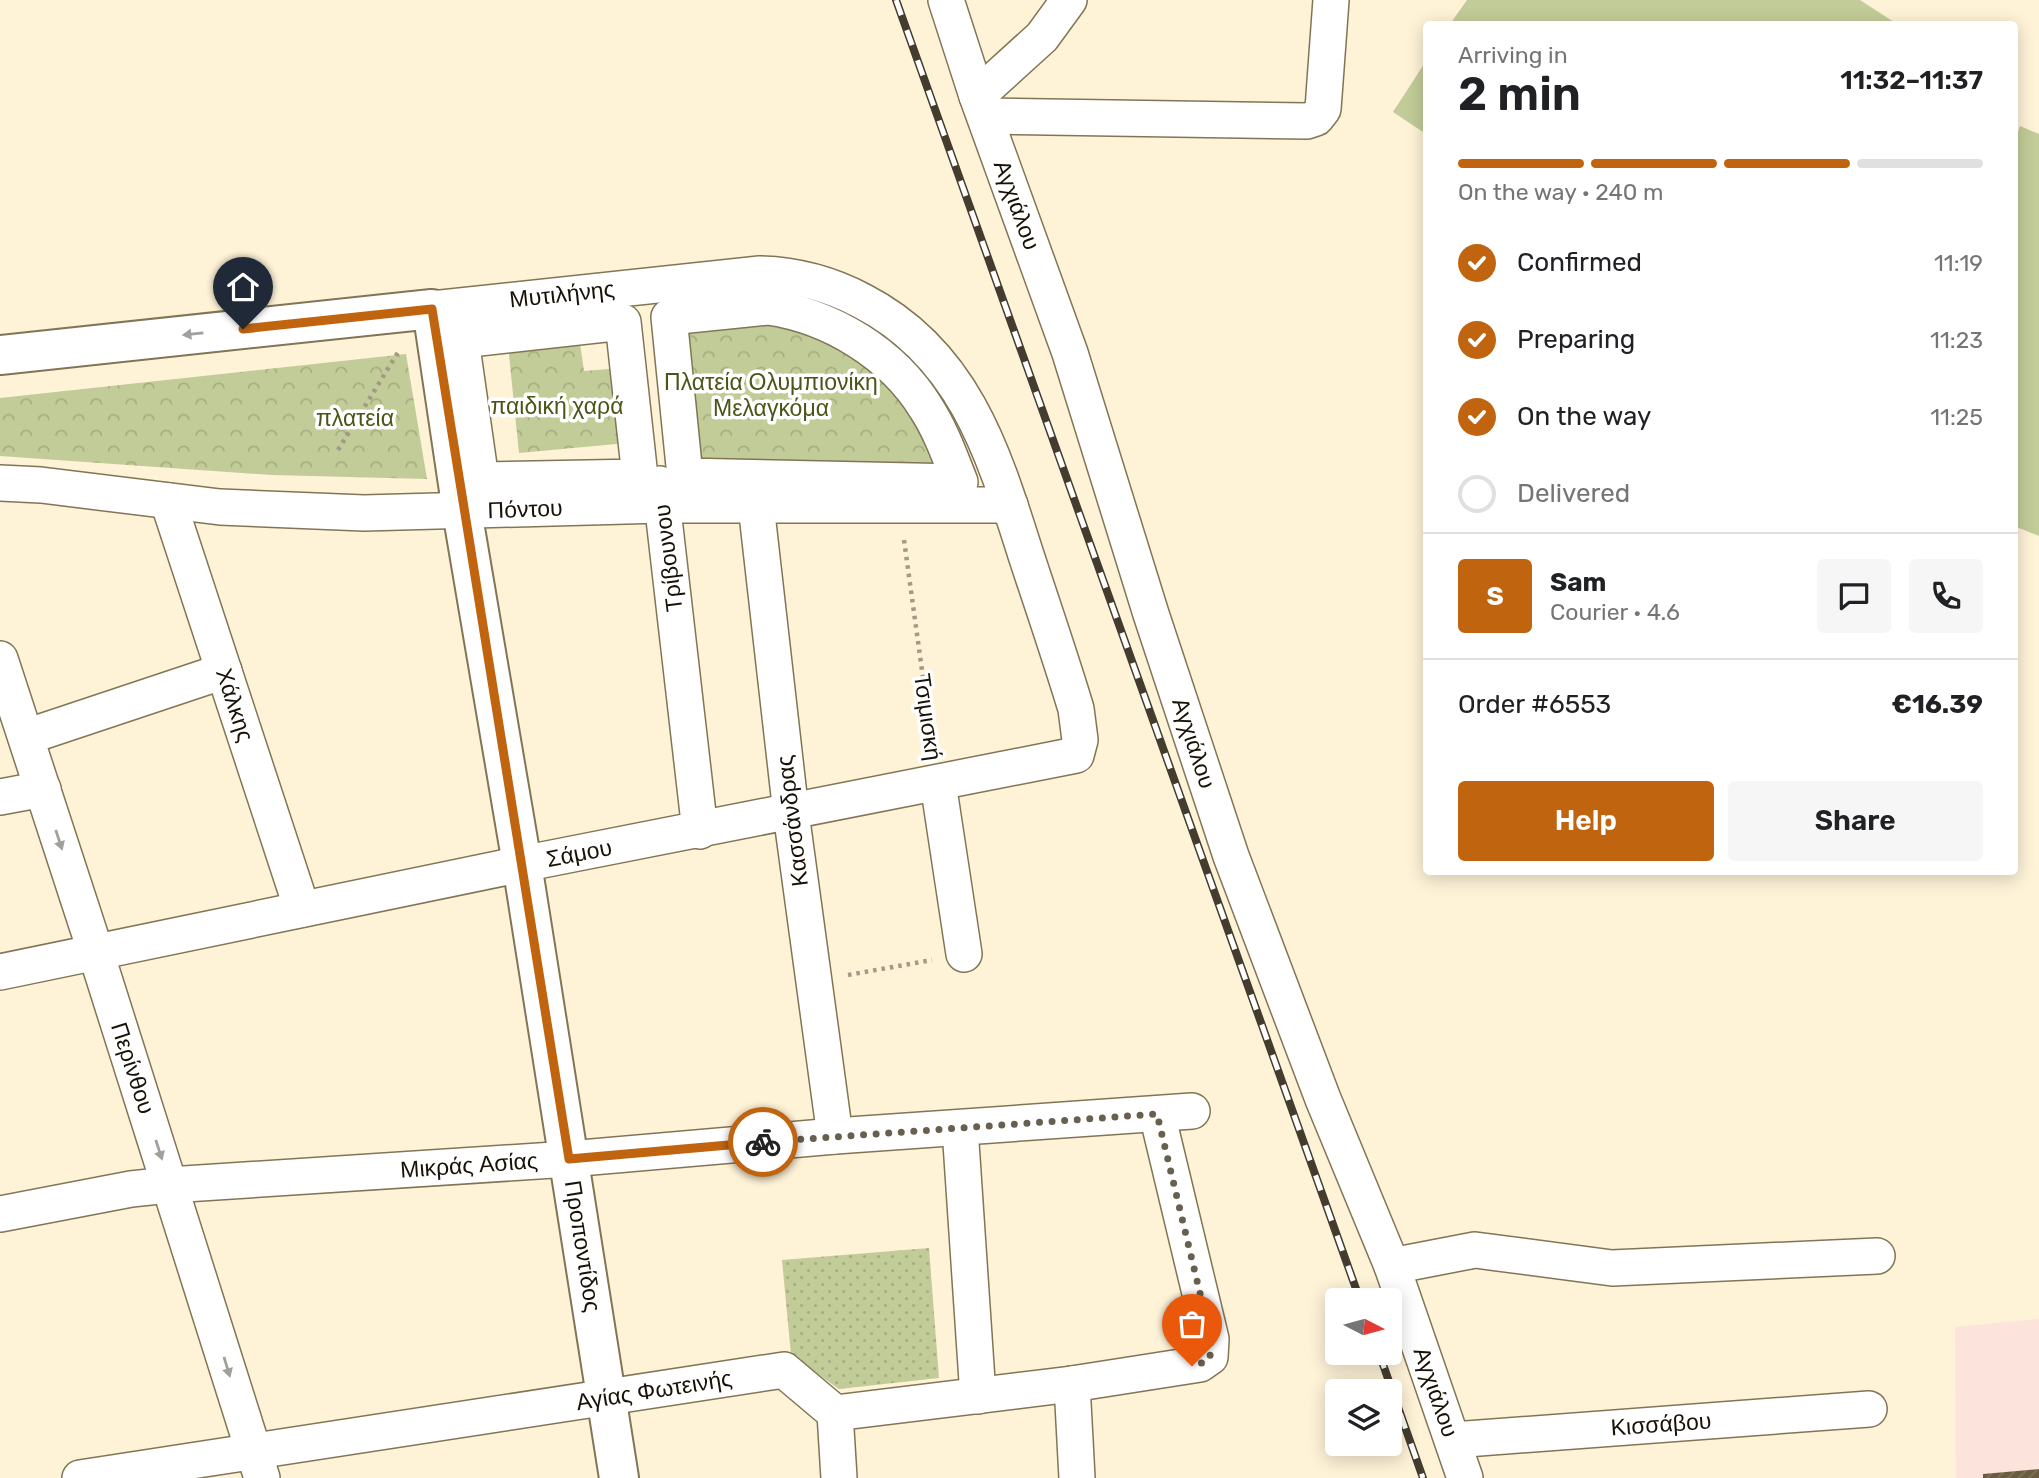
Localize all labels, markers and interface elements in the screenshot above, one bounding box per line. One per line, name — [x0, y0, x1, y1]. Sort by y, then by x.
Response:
text: Arriving in — [1458, 41, 1568, 69]
text: 11:32–11:37 — [1840, 65, 1983, 96]
text: 2 min — [1458, 67, 1581, 122]
street label: Αγχιάλου — [988, 156, 1046, 254]
text: On the way · 240 m — [1458, 178, 1663, 206]
icon: check — [1458, 244, 1496, 282]
text: Confirmed — [1517, 247, 1642, 278]
text: 11:19 — [1934, 249, 1983, 277]
pin — [213, 257, 273, 329]
icon: home — [224, 268, 262, 306]
street label: Μυτιλήνης — [508, 275, 616, 313]
icon: check — [1458, 321, 1496, 359]
text: Preparing — [1517, 324, 1635, 355]
text: 11:23 — [1930, 326, 1983, 354]
one-way arrow — [182, 329, 204, 340]
park label: Πλατεία Ολυμπιονίκη Μελαγκόμα — [664, 368, 878, 422]
park label: παιδική χαρά — [491, 392, 623, 420]
icon: check — [1458, 398, 1496, 436]
text: On the way — [1517, 401, 1651, 432]
text: 11:25 — [1930, 403, 1983, 431]
park label: πλατεία — [316, 404, 394, 432]
text: Delivered — [1517, 478, 1630, 509]
street label: Πόντου — [487, 494, 563, 524]
street label: Τρίβουνου — [648, 503, 688, 613]
button: chat — [1817, 559, 1891, 633]
button: phone — [1909, 559, 1983, 633]
text: Sam — [1550, 567, 1606, 598]
text: S — [1486, 581, 1504, 612]
text: Courier · 4.6 — [1550, 598, 1680, 626]
street label: Χάλκης — [210, 665, 260, 745]
street label: Τσιμισκή — [908, 672, 948, 762]
text: Order #6553 — [1458, 689, 1611, 720]
text: €16.39 — [1892, 689, 1983, 720]
street label: Αγχιάλου — [1166, 694, 1222, 792]
street label: Κασσάνδρας — [770, 754, 814, 888]
button: Help — [1458, 781, 1714, 861]
button: Share — [1728, 781, 1983, 861]
one-way arrow — [55, 830, 65, 851]
street label: Σάμου — [544, 833, 614, 873]
street label: Περίνθου — [105, 1019, 161, 1117]
courier — [728, 1107, 798, 1177]
icon: bike — [744, 1123, 782, 1161]
one-way arrow — [154, 1140, 164, 1161]
street label: Μικράς Ασίας — [399, 1146, 539, 1184]
street label: Προποντίδος — [559, 1178, 607, 1314]
north arrow — [1325, 1288, 1402, 1365]
map controls — [1325, 1288, 1402, 1456]
pin — [1162, 1294, 1222, 1366]
icon: bag — [1173, 1305, 1211, 1343]
street label: Αγχιάλου — [1408, 1343, 1464, 1441]
one-way arrow — [222, 1357, 232, 1378]
street label: Αγίας Φωτεινής — [574, 1364, 734, 1416]
button: layers — [1325, 1379, 1402, 1456]
street label: Κισσάβου — [1610, 1407, 1712, 1441]

